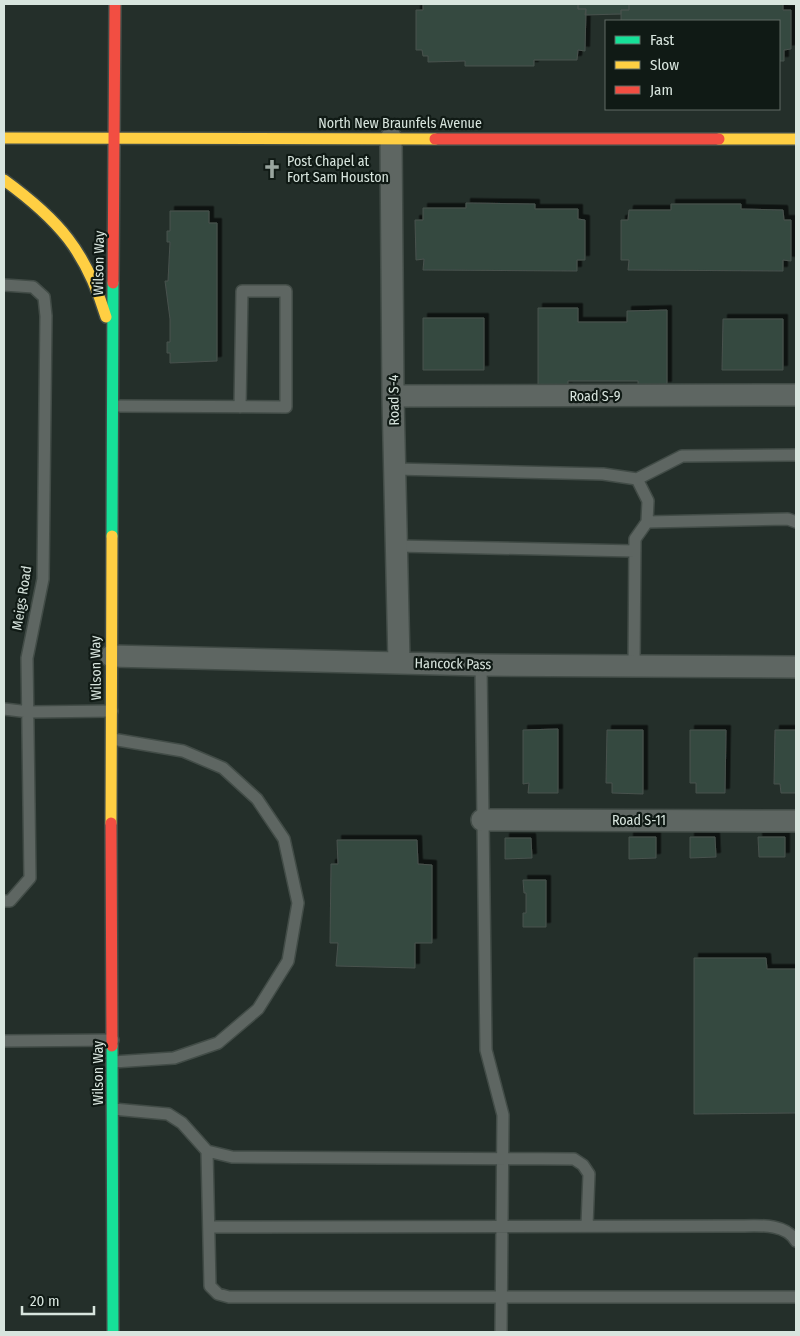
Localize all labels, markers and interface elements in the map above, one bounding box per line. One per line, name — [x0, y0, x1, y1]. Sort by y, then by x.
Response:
legend — [605, 20, 780, 110]
text: Fast — [650, 31, 674, 49]
text: Slow — [650, 56, 679, 74]
text: Jam — [650, 81, 673, 99]
street label: North New Braunfels Avenue — [318, 115, 482, 132]
place label: Post Chapel at Fort Sam Houston — [287, 153, 389, 186]
church icon: Post Chapel at Fort Sam Houston — [261, 158, 283, 180]
street label: Wilson Way — [90, 230, 108, 295]
street label: Road S-4 — [385, 374, 403, 426]
street label: Road S-9 — [569, 388, 621, 405]
street label: Meigs Road — [9, 564, 35, 632]
street label: Wilson Way — [87, 635, 105, 700]
street label: Hancock Pass — [414, 655, 492, 673]
street label: Road S-11 — [612, 812, 666, 829]
street label: Wilson Way — [90, 1040, 107, 1105]
scale bar — [22, 1284, 95, 1316]
text: 20 m — [30, 1292, 60, 1310]

